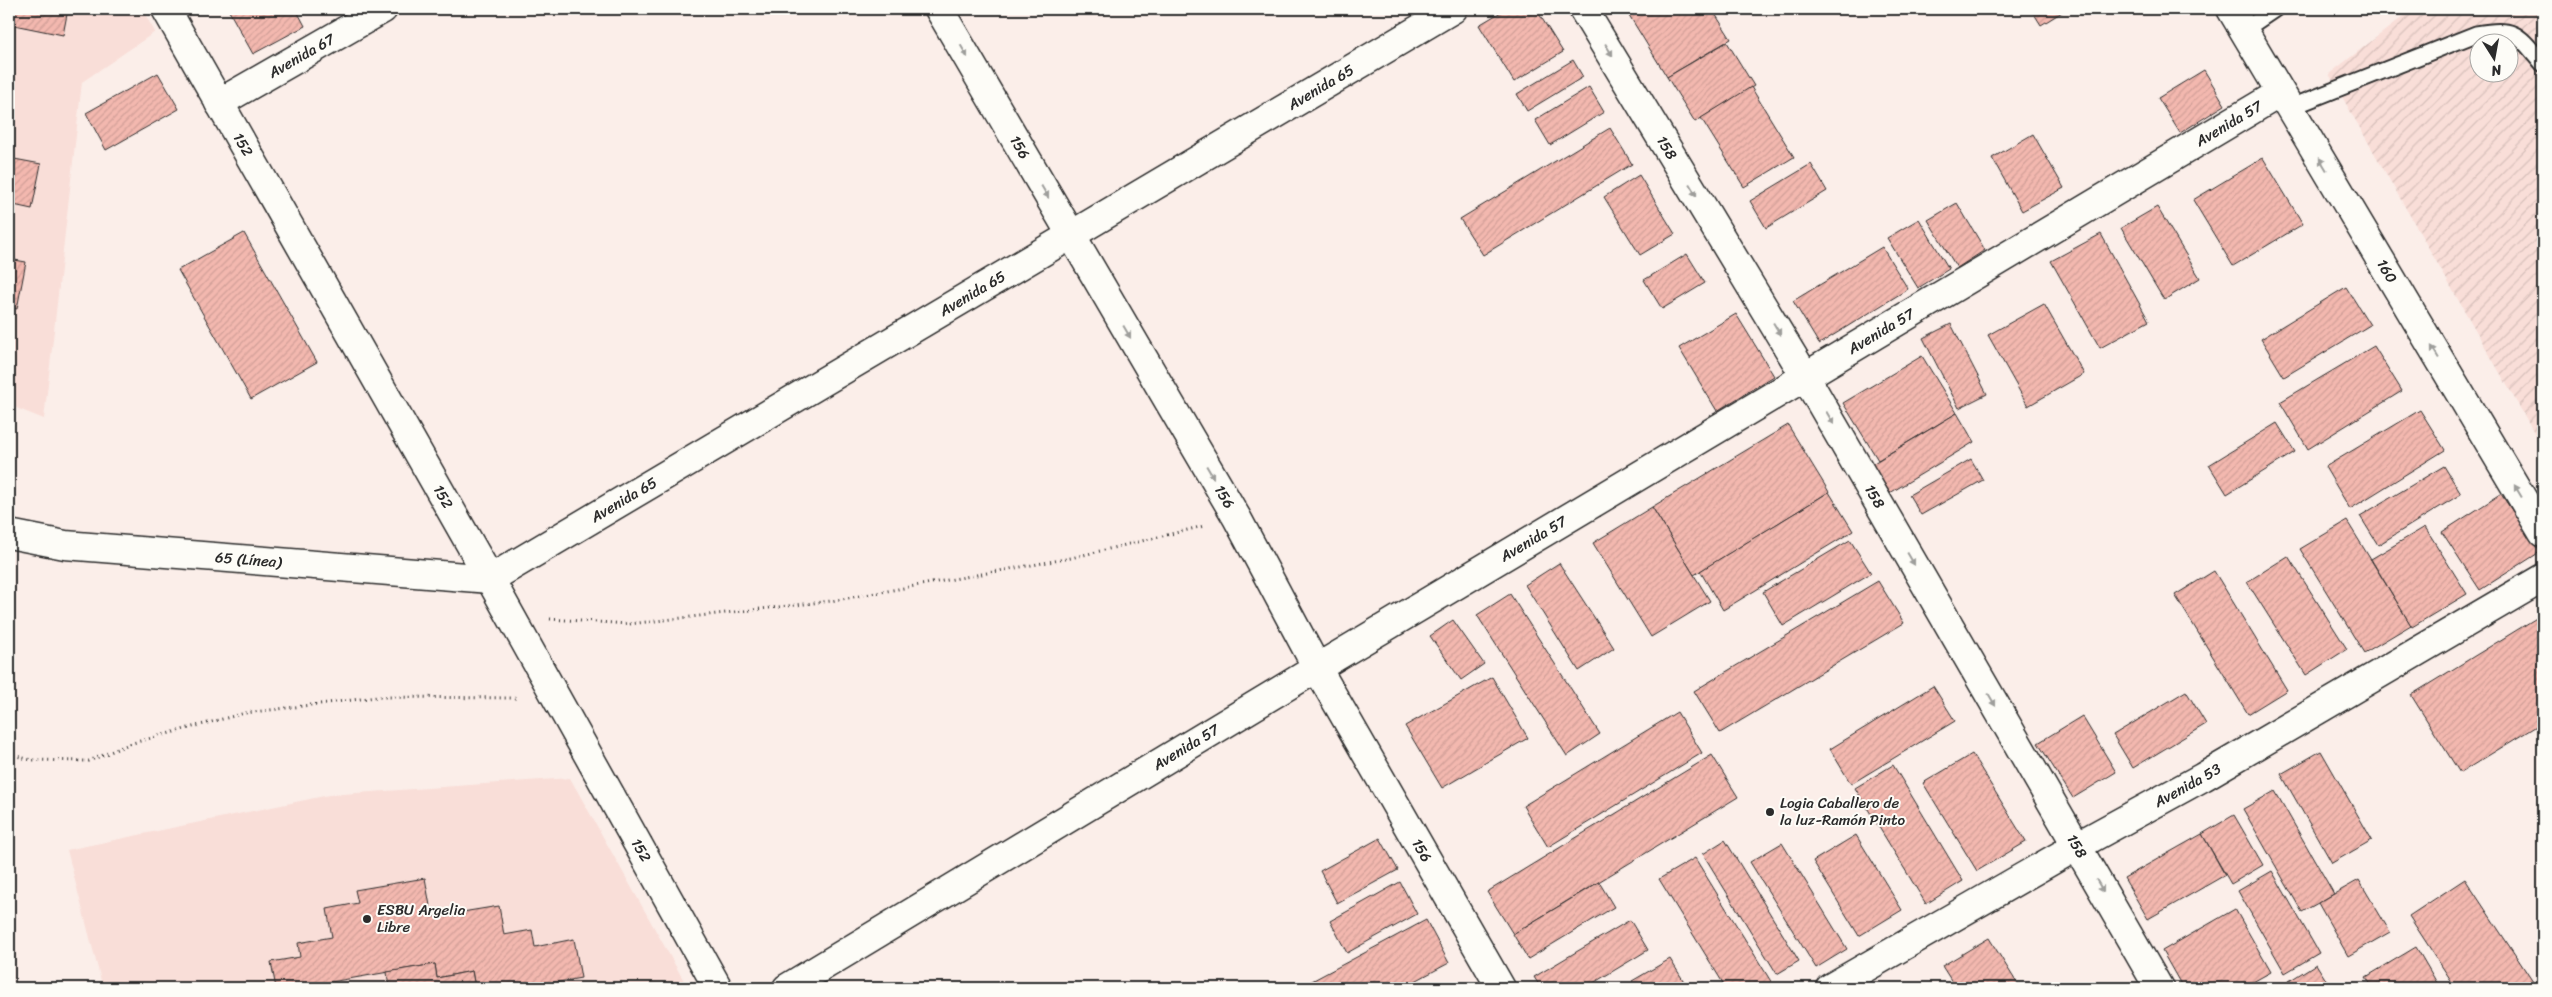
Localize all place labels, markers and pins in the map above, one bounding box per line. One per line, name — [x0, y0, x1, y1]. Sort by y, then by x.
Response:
place label: Logia Caballero de la luz-Ramón Pinto — [1780, 790, 1906, 833]
marker: Logia Caballero de la luz-Ramón Pinto — [1764, 806, 1776, 818]
place label: ESBU Argelia Libre — [377, 897, 466, 940]
marker: ESBU Argelia Libre — [361, 913, 373, 925]

